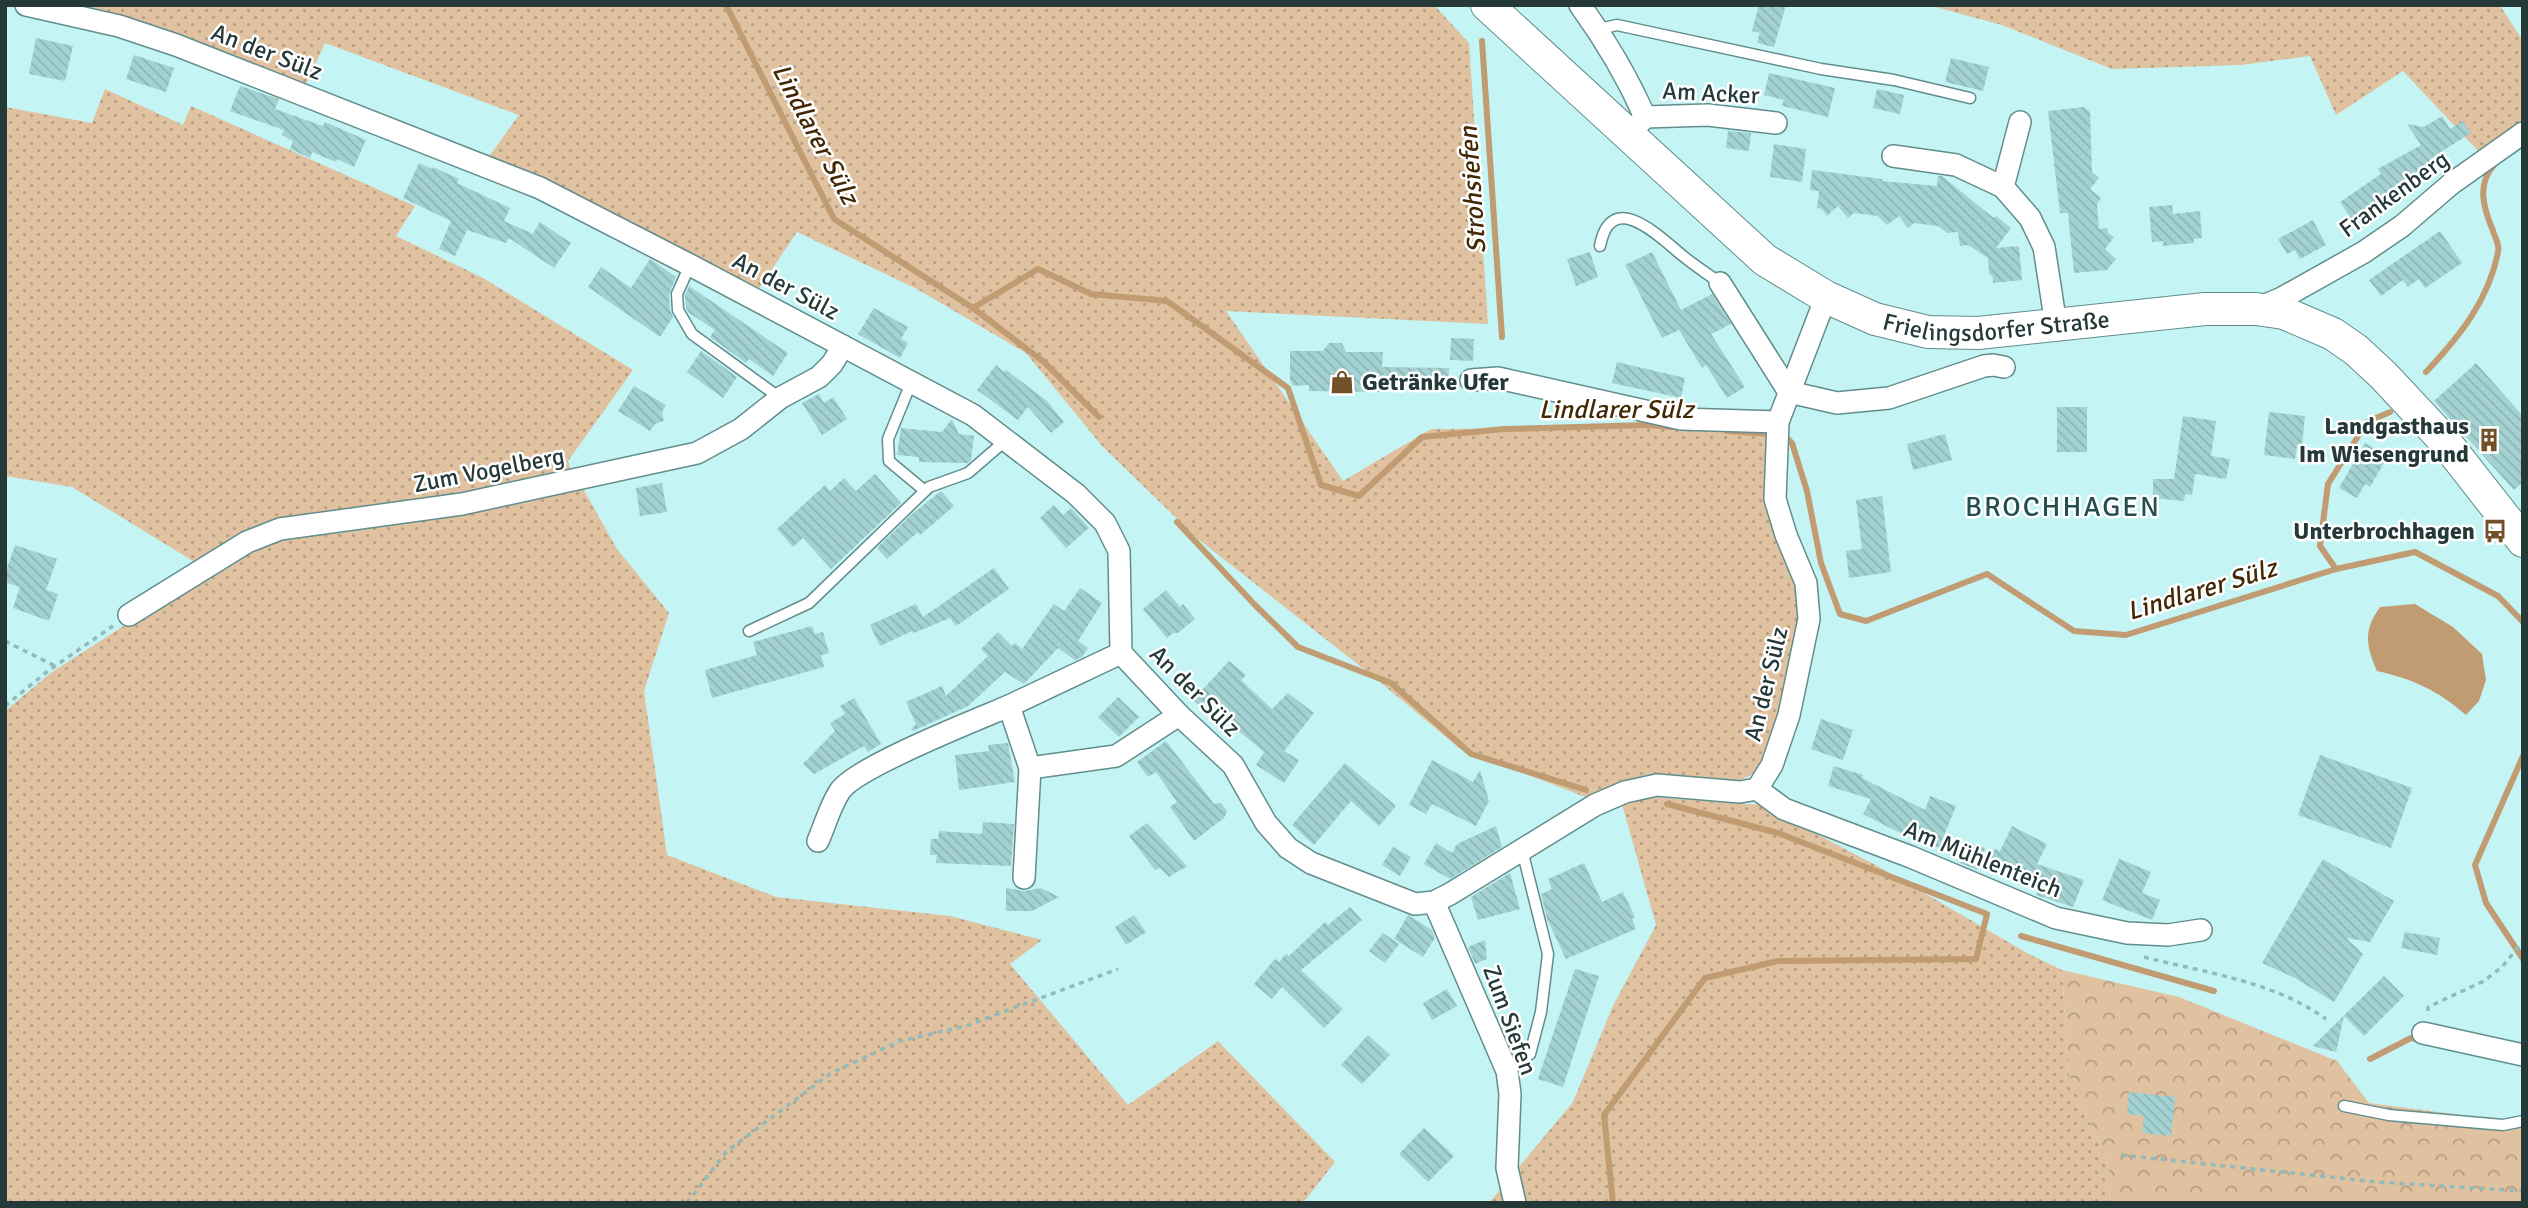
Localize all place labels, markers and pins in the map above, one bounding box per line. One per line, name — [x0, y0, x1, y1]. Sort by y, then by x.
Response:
place label: Getränke Ufer — [1362, 367, 1509, 397]
shop icon: Getränke Ufer — [1328, 368, 1356, 396]
place label: Landgasthaus Im Wiesengrund — [2299, 411, 2469, 469]
building icon: Landgasthaus Im Wiesengrund — [2475, 426, 2503, 454]
place label: Unterbrochhagen — [2293, 516, 2475, 546]
bus stop icon: Unterbrochhagen — [2481, 517, 2509, 545]

